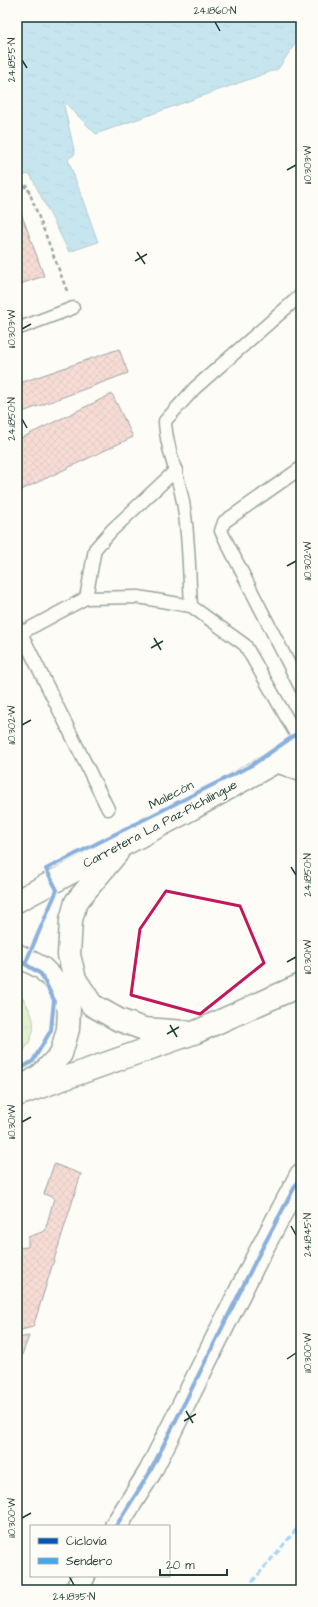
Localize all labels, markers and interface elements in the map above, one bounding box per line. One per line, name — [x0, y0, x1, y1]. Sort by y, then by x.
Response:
text: 24.1860°N — [194, 4, 236, 18]
text: 24.1855°N — [5, 38, 19, 82]
text: 110.303°W — [301, 145, 315, 184]
text: 110.303°W — [5, 309, 19, 348]
text: 24.1850°N — [5, 397, 19, 441]
text: 110.302°W — [301, 541, 315, 581]
text: 110.302°W — [5, 705, 19, 745]
street label: Carretera La Paz-Pichilingue — [80, 776, 241, 873]
street label: Malecón — [145, 776, 197, 814]
text: 24.1850°N — [301, 853, 315, 897]
text: 110.301°W — [301, 939, 315, 974]
text: 110.301°W — [5, 1104, 19, 1139]
text: 24.1845°N — [301, 1213, 315, 1257]
text: 110.300°W — [301, 1333, 315, 1373]
text: 110.300°W — [5, 1498, 19, 1538]
legend — [30, 1525, 170, 1577]
text: Ciclovía — [66, 1533, 107, 1550]
scale bar — [160, 1551, 227, 1577]
text: Sendero — [66, 1553, 112, 1570]
text: 20 m — [166, 1557, 195, 1574]
text: 24.1835°N — [53, 1590, 95, 1604]

